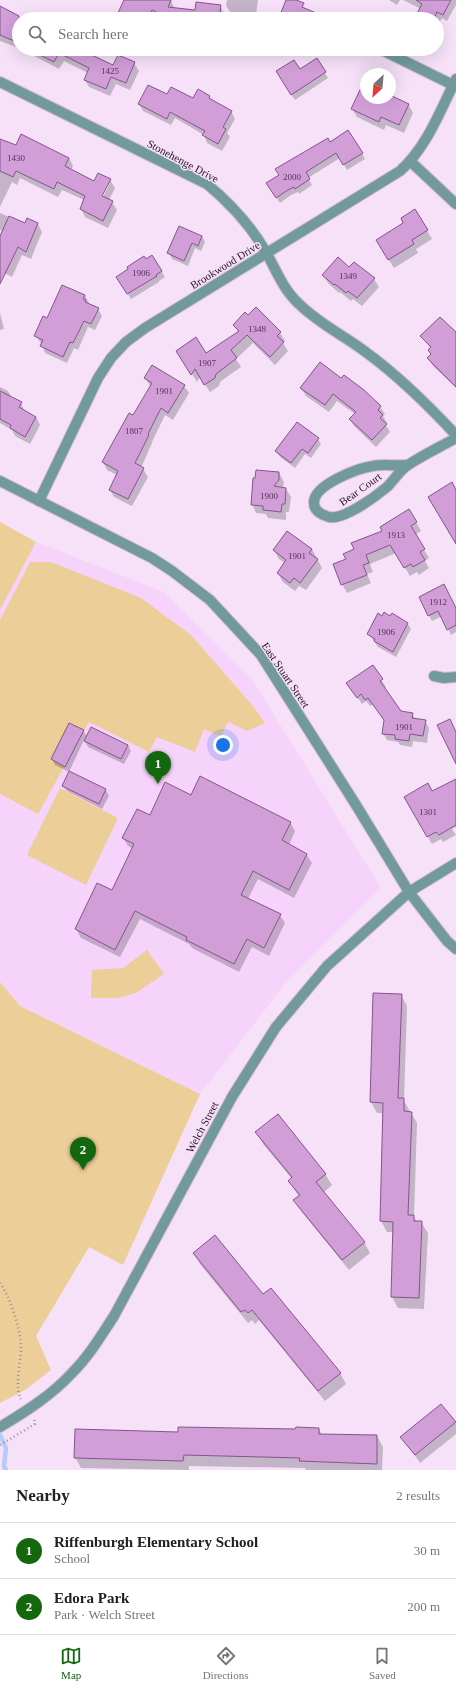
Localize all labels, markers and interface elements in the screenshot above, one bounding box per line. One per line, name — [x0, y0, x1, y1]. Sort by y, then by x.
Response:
search box — [12, 12, 444, 56]
icon: search — [26, 23, 48, 45]
text: Search here — [58, 26, 128, 42]
house number: 1425 — [101, 66, 120, 76]
north arrow — [360, 68, 396, 104]
street label: Stonehenge Drive — [145, 137, 221, 185]
house number: 1430 — [7, 153, 26, 163]
house number: 2000 — [283, 172, 302, 182]
street label: Brookwood Drive — [188, 239, 262, 291]
house number: 1906 — [132, 268, 151, 278]
house number: 1349 — [339, 271, 358, 281]
house number: 1348 — [248, 324, 267, 334]
house number: 1907 — [198, 358, 217, 368]
house number: 1901 — [155, 386, 173, 396]
house number: 1807 — [125, 426, 144, 436]
street label: Bear Court — [337, 470, 383, 508]
house number: 1900 — [260, 491, 279, 501]
house number: 1913 — [387, 530, 406, 540]
house number: 1901 — [288, 551, 306, 561]
house number: 1912 — [429, 597, 447, 607]
house number: 1906 — [377, 627, 396, 637]
street label: East Stuart Street — [260, 640, 312, 710]
house number: 1901 — [395, 722, 413, 732]
your location — [213, 735, 233, 755]
pin: 1 — [145, 751, 171, 784]
house number: 1301 — [419, 807, 437, 817]
street label: Welch Street — [184, 1099, 220, 1155]
pin: 2 — [70, 1137, 96, 1170]
text: Nearby — [16, 1486, 70, 1505]
text: 2 results — [396, 1488, 440, 1503]
text: Riffenburgh Elementary School — [54, 1534, 258, 1550]
text: 1 — [26, 1543, 32, 1558]
text: 30 m — [414, 1543, 440, 1558]
text: School — [54, 1551, 90, 1566]
text: Edora Park — [54, 1590, 129, 1606]
text: 2 — [26, 1599, 32, 1614]
text: 200 m — [407, 1599, 440, 1614]
text: Park · Welch Street — [54, 1607, 155, 1622]
tab: Map — [60, 1645, 82, 1681]
tab: Directions — [203, 1645, 248, 1681]
tab: Saved — [369, 1645, 396, 1681]

